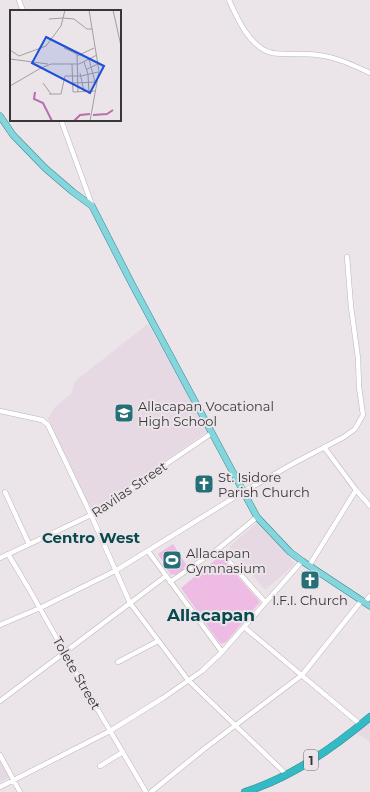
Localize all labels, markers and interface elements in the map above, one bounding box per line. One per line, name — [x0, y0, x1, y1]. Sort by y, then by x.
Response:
inset map — [10, 10, 121, 121]
place label: Allacapan Vocational High School — [138, 398, 274, 429]
school or university icon: Allacapan Vocational High School — [113, 402, 135, 424]
street label: Ravilas Street — [88, 458, 170, 520]
place label: St. Isidore Parish Church — [218, 469, 310, 500]
church icon: St. Isidore Parish Church — [193, 473, 215, 495]
district label: Centro West — [42, 528, 140, 547]
place label: Allacapan Gymnasium — [186, 545, 266, 576]
sports icon: Allacapan Gymnasium — [161, 549, 183, 571]
church icon: I.F.I. Church — [299, 569, 321, 591]
place label: I.F.I. Church — [272, 592, 348, 608]
district label: Allacapan — [166, 605, 255, 625]
street label: Tolete Street — [50, 634, 104, 712]
road number: 1 — [304, 750, 318, 770]

